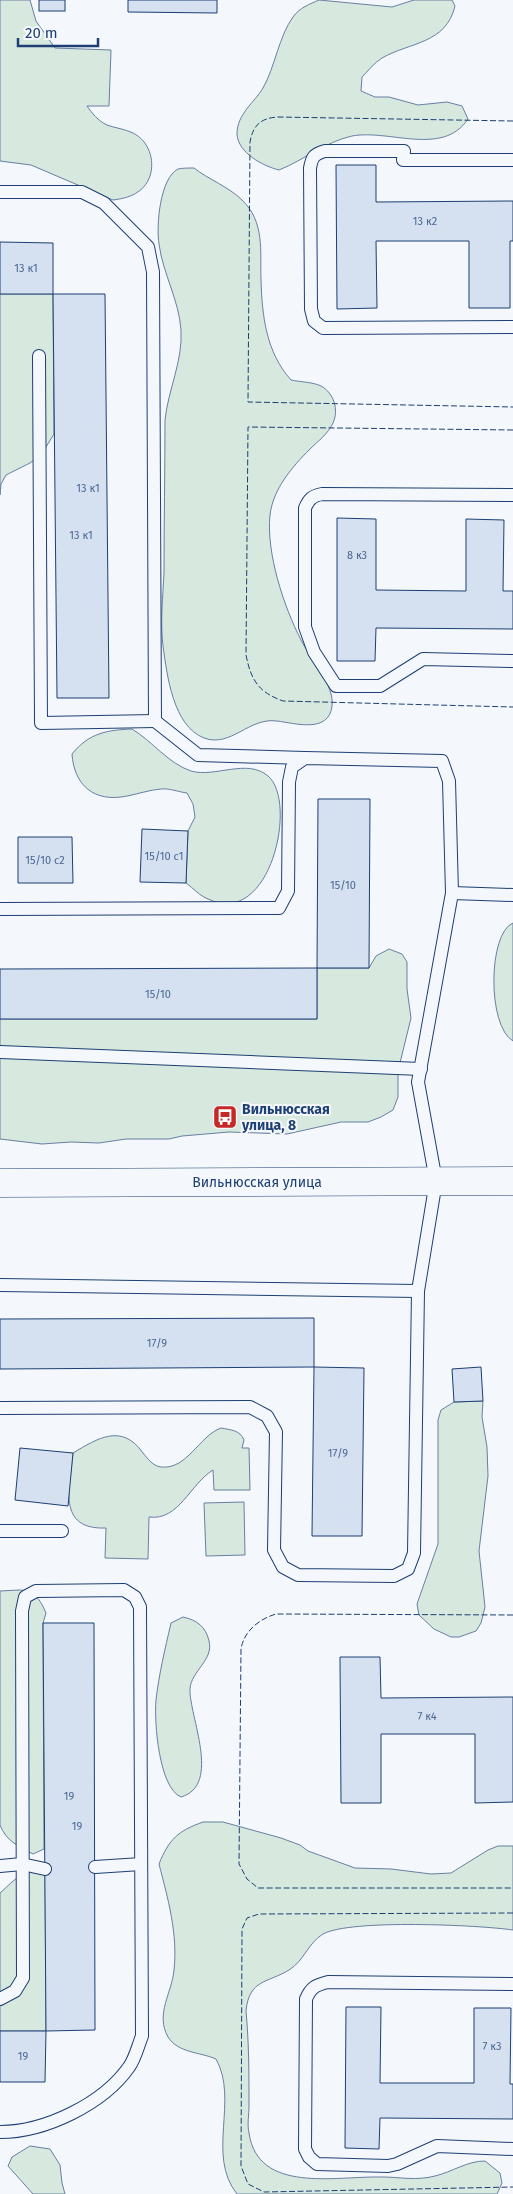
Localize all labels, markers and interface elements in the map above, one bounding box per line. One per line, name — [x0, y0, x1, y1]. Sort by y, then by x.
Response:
scale bar — [18, 15, 98, 47]
text: 20 m — [25, 24, 58, 42]
house number: 13 к2 — [413, 215, 437, 228]
house number: 13 к1 — [14, 262, 38, 275]
house number: 13 к1 — [76, 482, 100, 495]
house number: 13 к1 — [69, 529, 93, 542]
house number: 8 к3 — [347, 549, 367, 562]
house number: 15/10 с1 — [145, 850, 183, 863]
house number: 15/10 с2 — [25, 854, 65, 867]
house number: 15/10 — [330, 879, 356, 892]
house number: 15/10 — [145, 988, 171, 1001]
place label: Вильнюсская улица, 8 — [241, 1101, 330, 1134]
bus stop icon: Вильнюсская улица, 8 — [212, 1104, 238, 1130]
street label: Вильнюсская улица — [192, 1174, 322, 1191]
house number: 17/9 — [147, 1337, 167, 1350]
house number: 17/9 — [328, 1447, 348, 1460]
house number: 7 к4 — [417, 1710, 437, 1723]
house number: 19 — [64, 1790, 74, 1803]
house number: 19 — [72, 1820, 82, 1833]
house number: 7 к3 — [483, 2040, 502, 2053]
house number: 19 — [18, 2050, 28, 2063]

